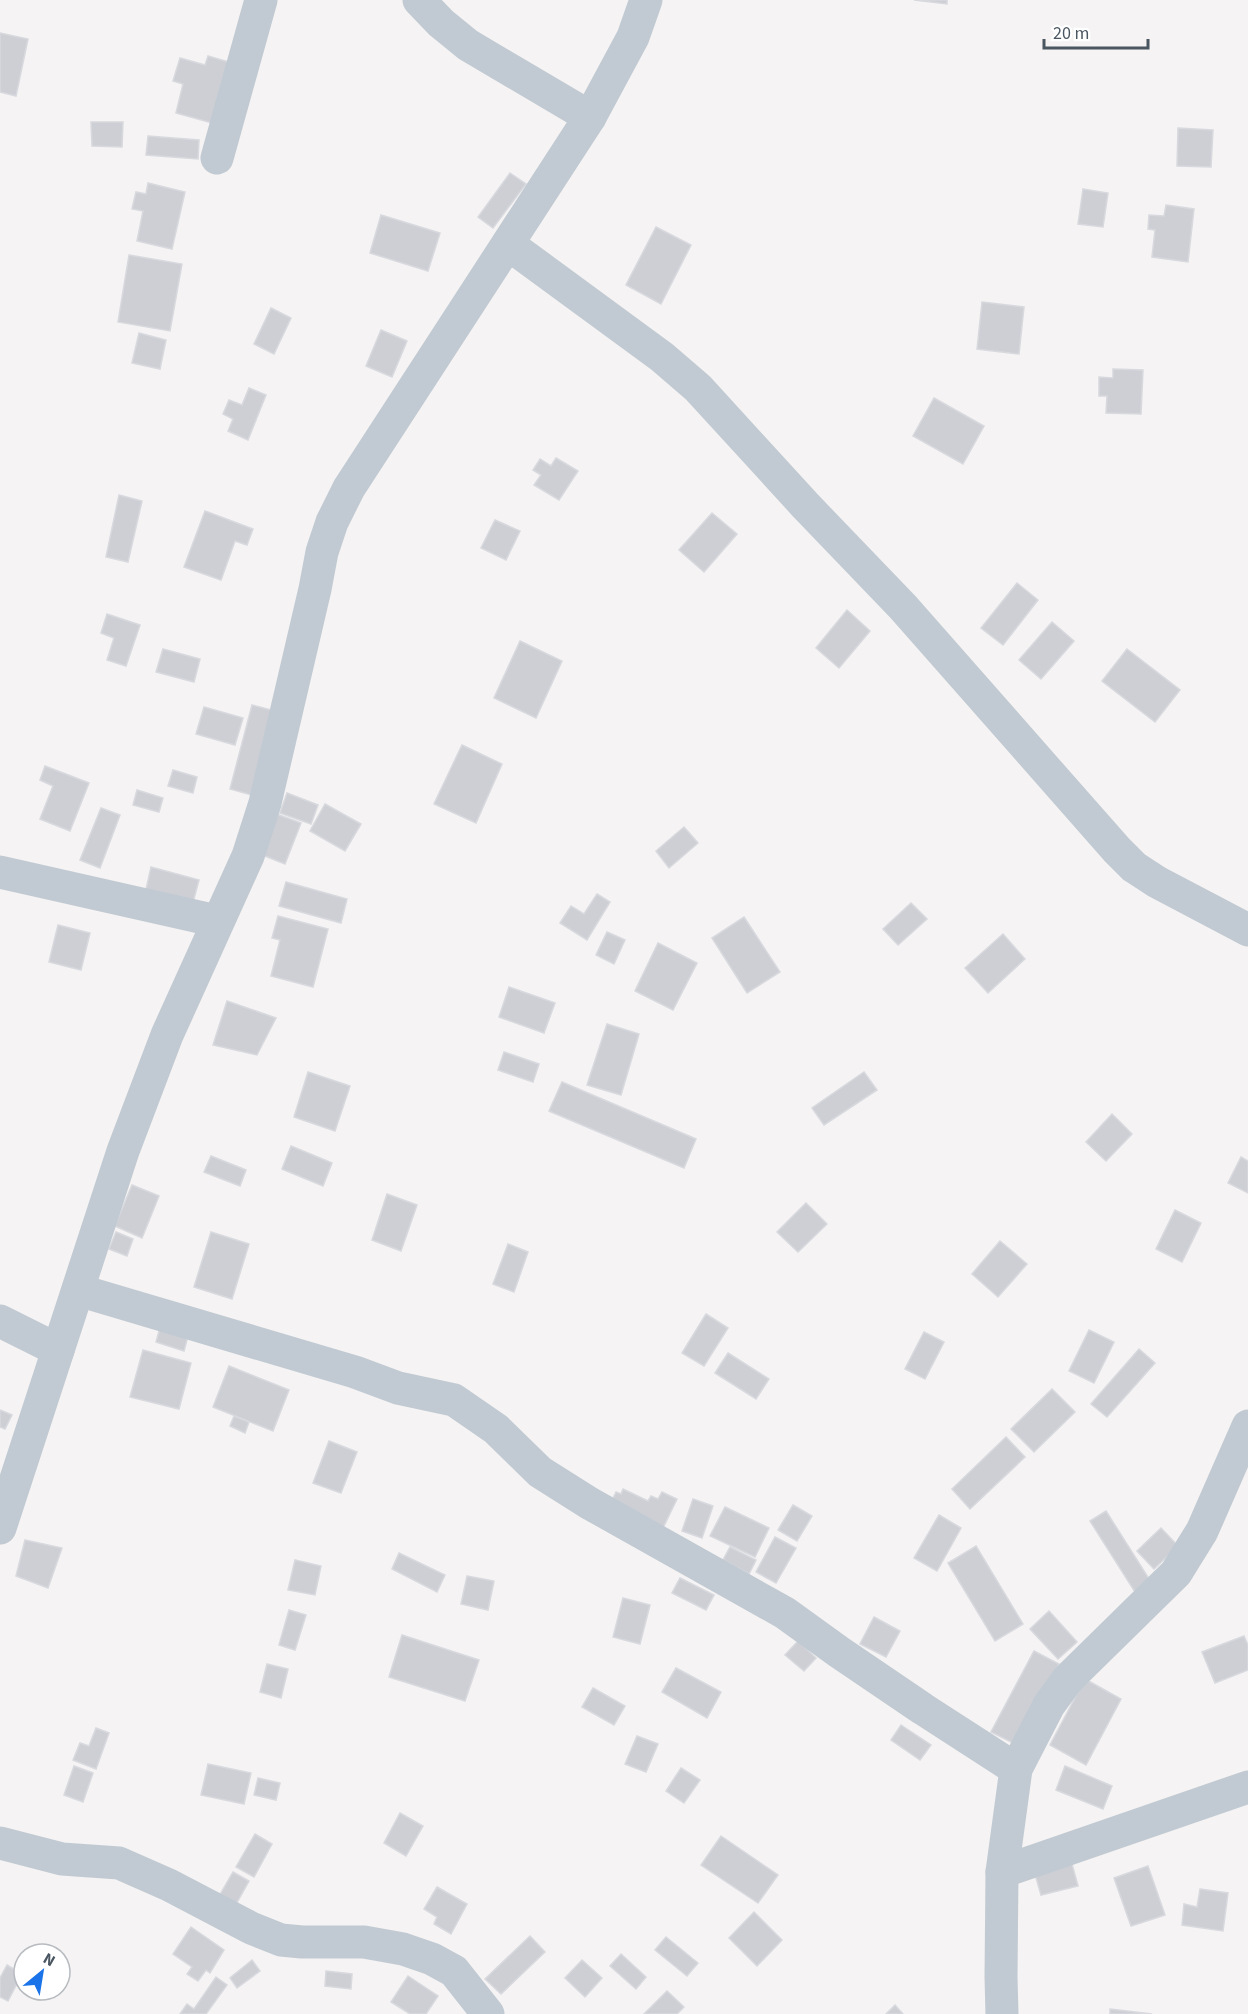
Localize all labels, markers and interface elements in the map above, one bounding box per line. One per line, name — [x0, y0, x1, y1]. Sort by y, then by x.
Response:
scale bar — [1044, 12, 1148, 50]
text: 20 m — [1053, 21, 1089, 46]
north arrow — [12, 1942, 72, 2002]
text: N — [39, 1948, 59, 1972]

